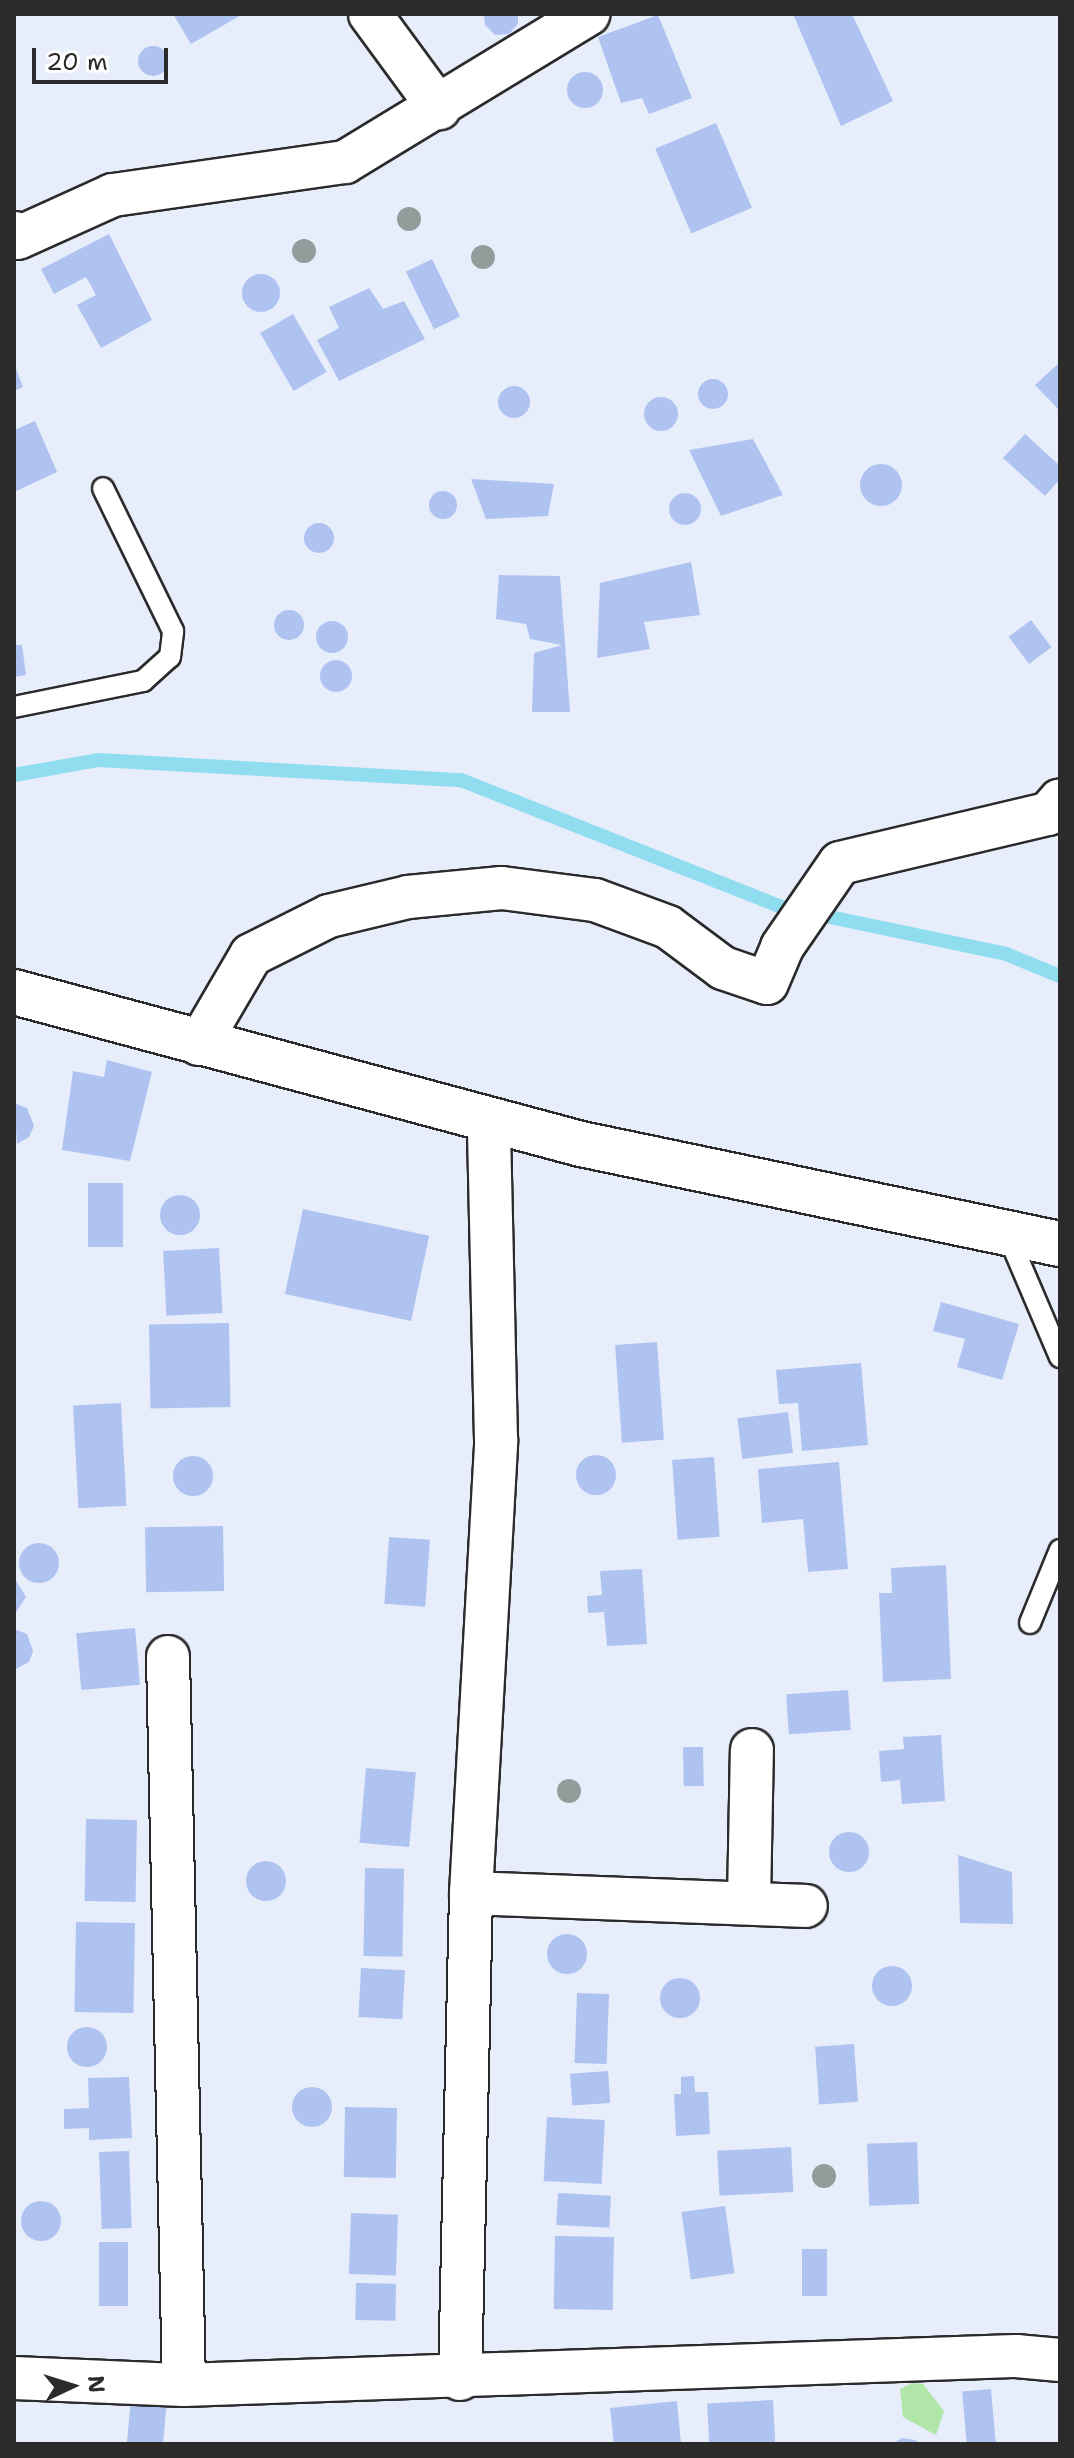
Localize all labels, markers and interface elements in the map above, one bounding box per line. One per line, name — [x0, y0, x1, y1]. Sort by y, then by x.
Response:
scale bar — [36, 32, 172, 82]
text: 20 m — [46, 46, 108, 78]
north arrow — [32, 2346, 112, 2426]
text: N — [81, 2375, 112, 2394]

